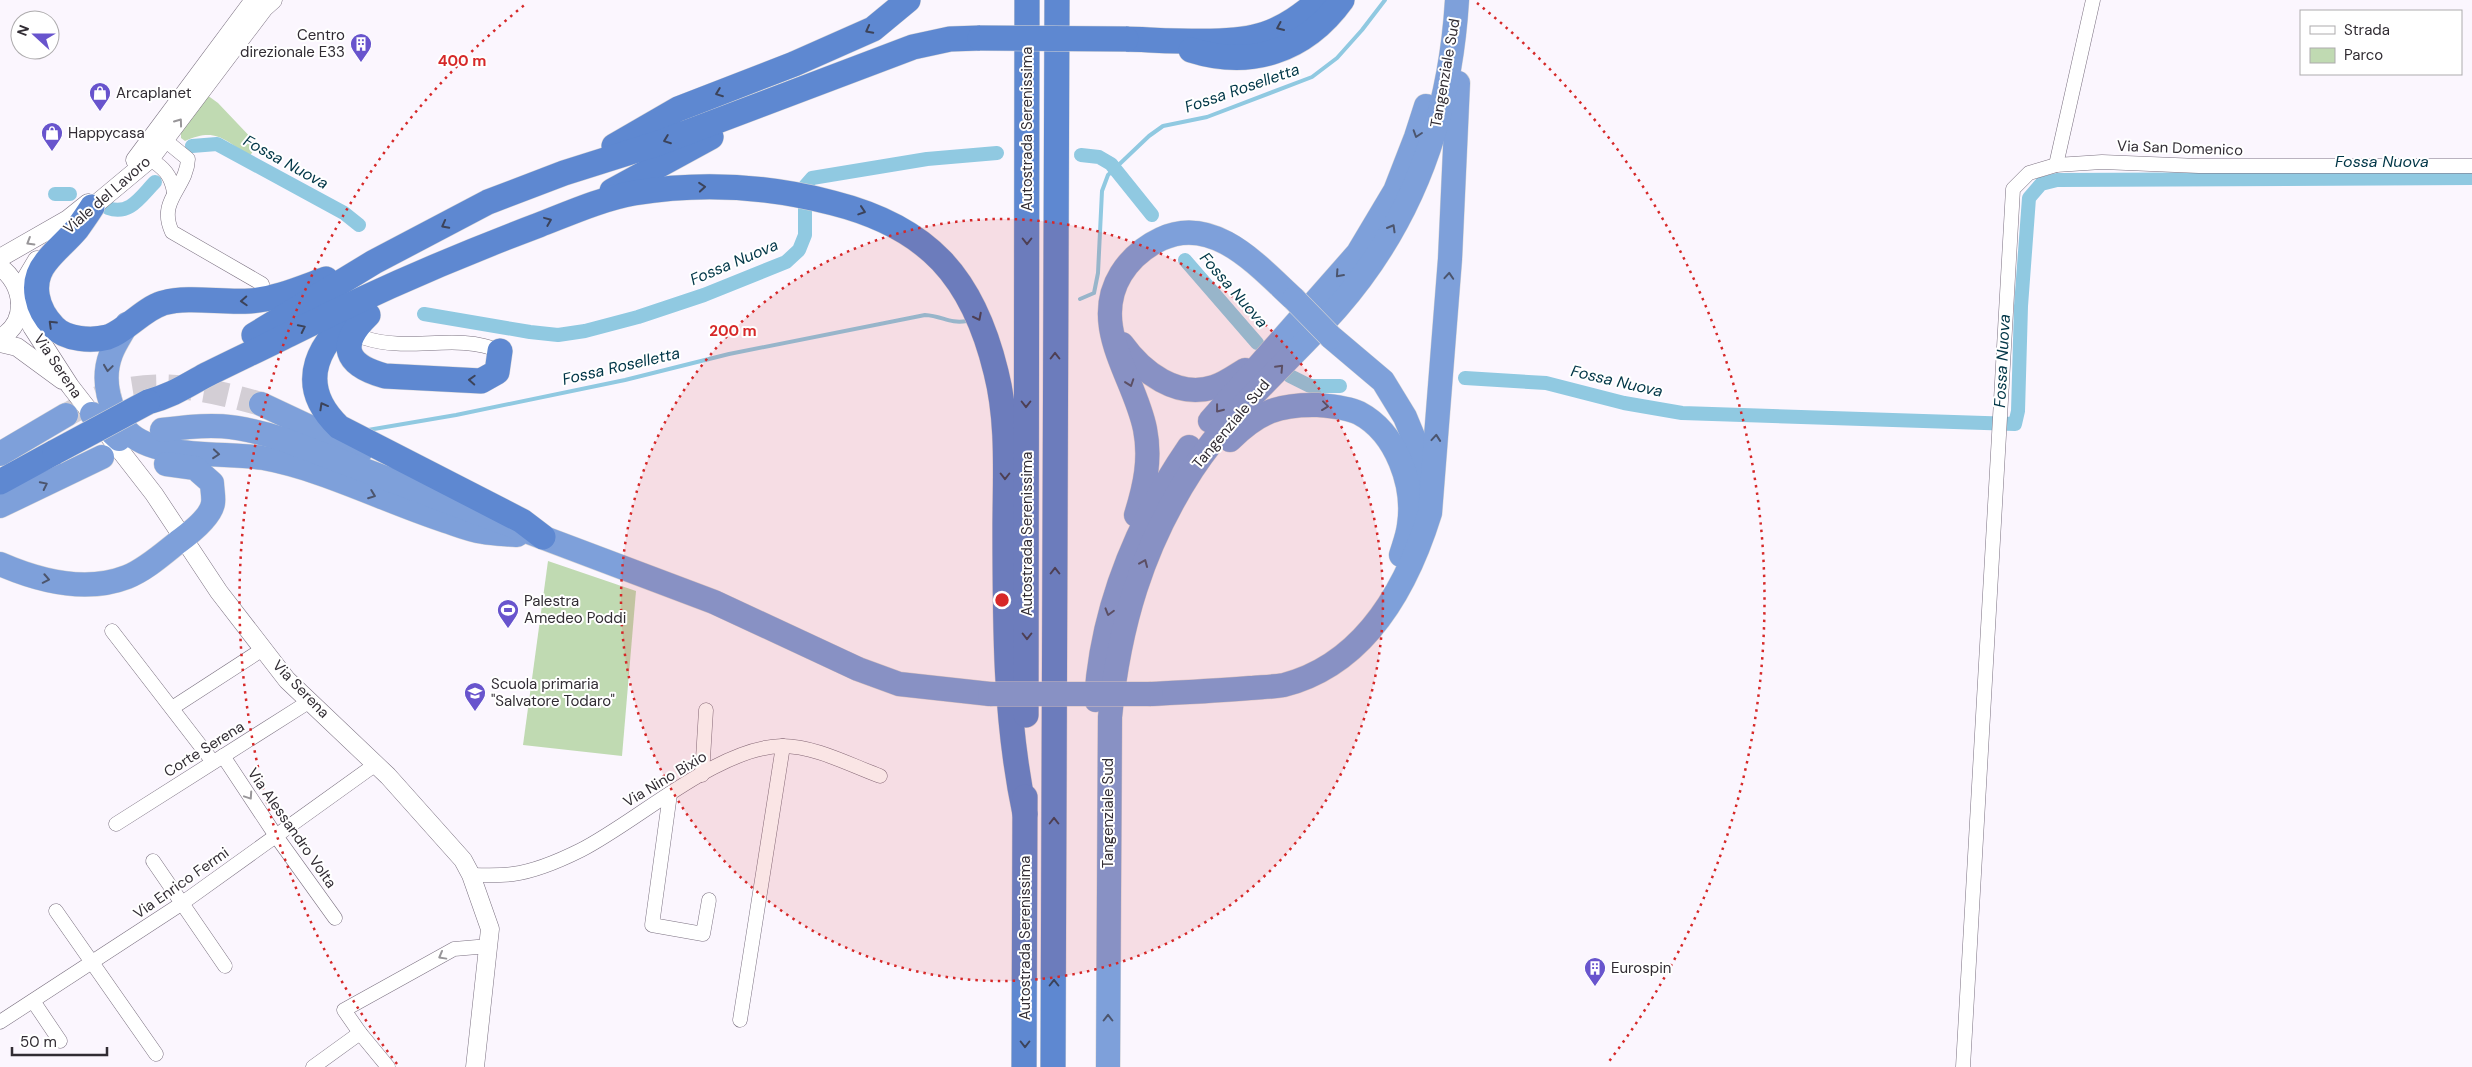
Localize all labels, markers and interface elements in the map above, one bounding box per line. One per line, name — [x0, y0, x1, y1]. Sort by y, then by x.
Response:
north arrow — [10, 10, 60, 60]
legend — [2300, 10, 2462, 75]
street label: Tangenziale Sud — [1426, 17, 1464, 129]
text: Strada — [2344, 20, 2390, 40]
one-way arrow — [1276, 21, 1285, 32]
text: N — [13, 22, 33, 38]
one-way arrow — [865, 23, 874, 33]
place label: Centro direzionale E33 — [240, 25, 345, 62]
building icon: Centro direzionale E33 — [349, 32, 373, 63]
text: Parco — [2344, 45, 2383, 65]
street label: Autostrada Serenissima — [1017, 47, 1037, 211]
text: 400 m — [438, 51, 486, 71]
water label: Fossa Roselletta — [1182, 58, 1302, 117]
shop icon: Arcaplanet — [88, 81, 112, 112]
place label: Arcaplanet — [116, 83, 192, 103]
one-way arrow — [716, 87, 724, 97]
one-way arrow — [174, 119, 182, 128]
shop icon: Happycasa — [40, 121, 64, 152]
place label: Happycasa — [68, 123, 145, 143]
one-way arrow — [1413, 129, 1423, 137]
water label: Fossa Nuova — [240, 130, 332, 194]
one-way arrow — [663, 134, 671, 144]
street label: Via San Domenico — [2117, 136, 2243, 160]
water label: Fossa Nuova — [2335, 151, 2429, 172]
street label: Viale del Lavoro — [59, 152, 155, 238]
one-way arrow — [698, 182, 706, 193]
one-way arrow — [857, 205, 865, 215]
one-way arrow — [543, 217, 551, 227]
one-way arrow — [441, 219, 450, 229]
one-way arrow — [1386, 225, 1396, 234]
water label: Fossa Nuova — [687, 234, 781, 290]
one-way arrow — [27, 235, 36, 245]
one-way arrow — [1022, 238, 1032, 245]
water label: Fossa Nuova — [1195, 248, 1273, 332]
one-way arrow — [1336, 269, 1345, 278]
one-way arrow — [1443, 271, 1454, 279]
one-way arrow — [240, 296, 248, 307]
one-way arrow — [972, 312, 982, 321]
water label: Fossa Nuova — [1989, 313, 2015, 408]
one-way arrow — [49, 321, 58, 330]
text: 200 m — [709, 321, 757, 341]
one-way arrow — [297, 324, 306, 334]
street label: Via Serena — [29, 330, 87, 402]
water label: Fossa Roselletta — [560, 342, 682, 390]
one-way arrow — [1050, 352, 1060, 360]
water label: Fossa Nuova — [1569, 360, 1665, 402]
one-way arrow — [104, 364, 114, 372]
one-way arrow — [1274, 364, 1283, 373]
one-way arrow — [467, 375, 475, 386]
street label: Tangenziale Sud — [1188, 375, 1274, 473]
one-way arrow — [1124, 379, 1134, 387]
one-way arrow — [1021, 400, 1031, 408]
one-way arrow — [1321, 400, 1329, 411]
one-way arrow — [319, 403, 329, 412]
one-way arrow — [1217, 403, 1225, 412]
one-way arrow — [1431, 433, 1442, 441]
one-way arrow — [212, 448, 220, 459]
street label: Autostrada Serenissima — [1017, 452, 1037, 616]
one-way arrow — [1000, 472, 1010, 480]
one-way arrow — [39, 481, 48, 491]
one-way arrow — [367, 488, 376, 499]
one-way arrow — [1138, 559, 1148, 568]
one-way arrow — [1050, 567, 1060, 574]
one-way arrow — [42, 574, 50, 584]
place label: Palestra Amedeo Poddi — [524, 591, 626, 628]
centre of rings — [993, 591, 1011, 609]
sports icon: Palestra Amedeo Poddi — [496, 598, 520, 629]
one-way arrow — [1105, 607, 1115, 615]
one-way arrow — [1022, 632, 1032, 640]
street label: Via Serena — [268, 656, 334, 722]
place label: Scuola primaria "Salvatore Todaro" — [491, 674, 615, 711]
school or university icon: Scuola primaria "Salvatore Todaro" — [463, 681, 487, 712]
street label: Corte Serena — [160, 716, 248, 782]
street label: Via Nino Bixio — [620, 746, 710, 812]
street label: Tangenziale Sud — [1098, 758, 1118, 868]
street label: Via Alessandro Volta — [243, 764, 341, 892]
one-way arrow — [243, 790, 252, 800]
one-way arrow — [1049, 817, 1059, 824]
street label: Via Enrico Fermi — [129, 843, 233, 923]
street label: Autostrada Serenissima — [1015, 856, 1035, 1020]
one-way arrow — [439, 949, 448, 959]
building icon: Eurospin — [1583, 956, 1607, 987]
place label: Eurospin — [1611, 958, 1671, 978]
one-way arrow — [1049, 979, 1059, 987]
one-way arrow — [1103, 1014, 1113, 1022]
scale bar — [12, 1024, 108, 1056]
text: 50 m — [20, 1032, 57, 1052]
one-way arrow — [1020, 1040, 1030, 1048]

